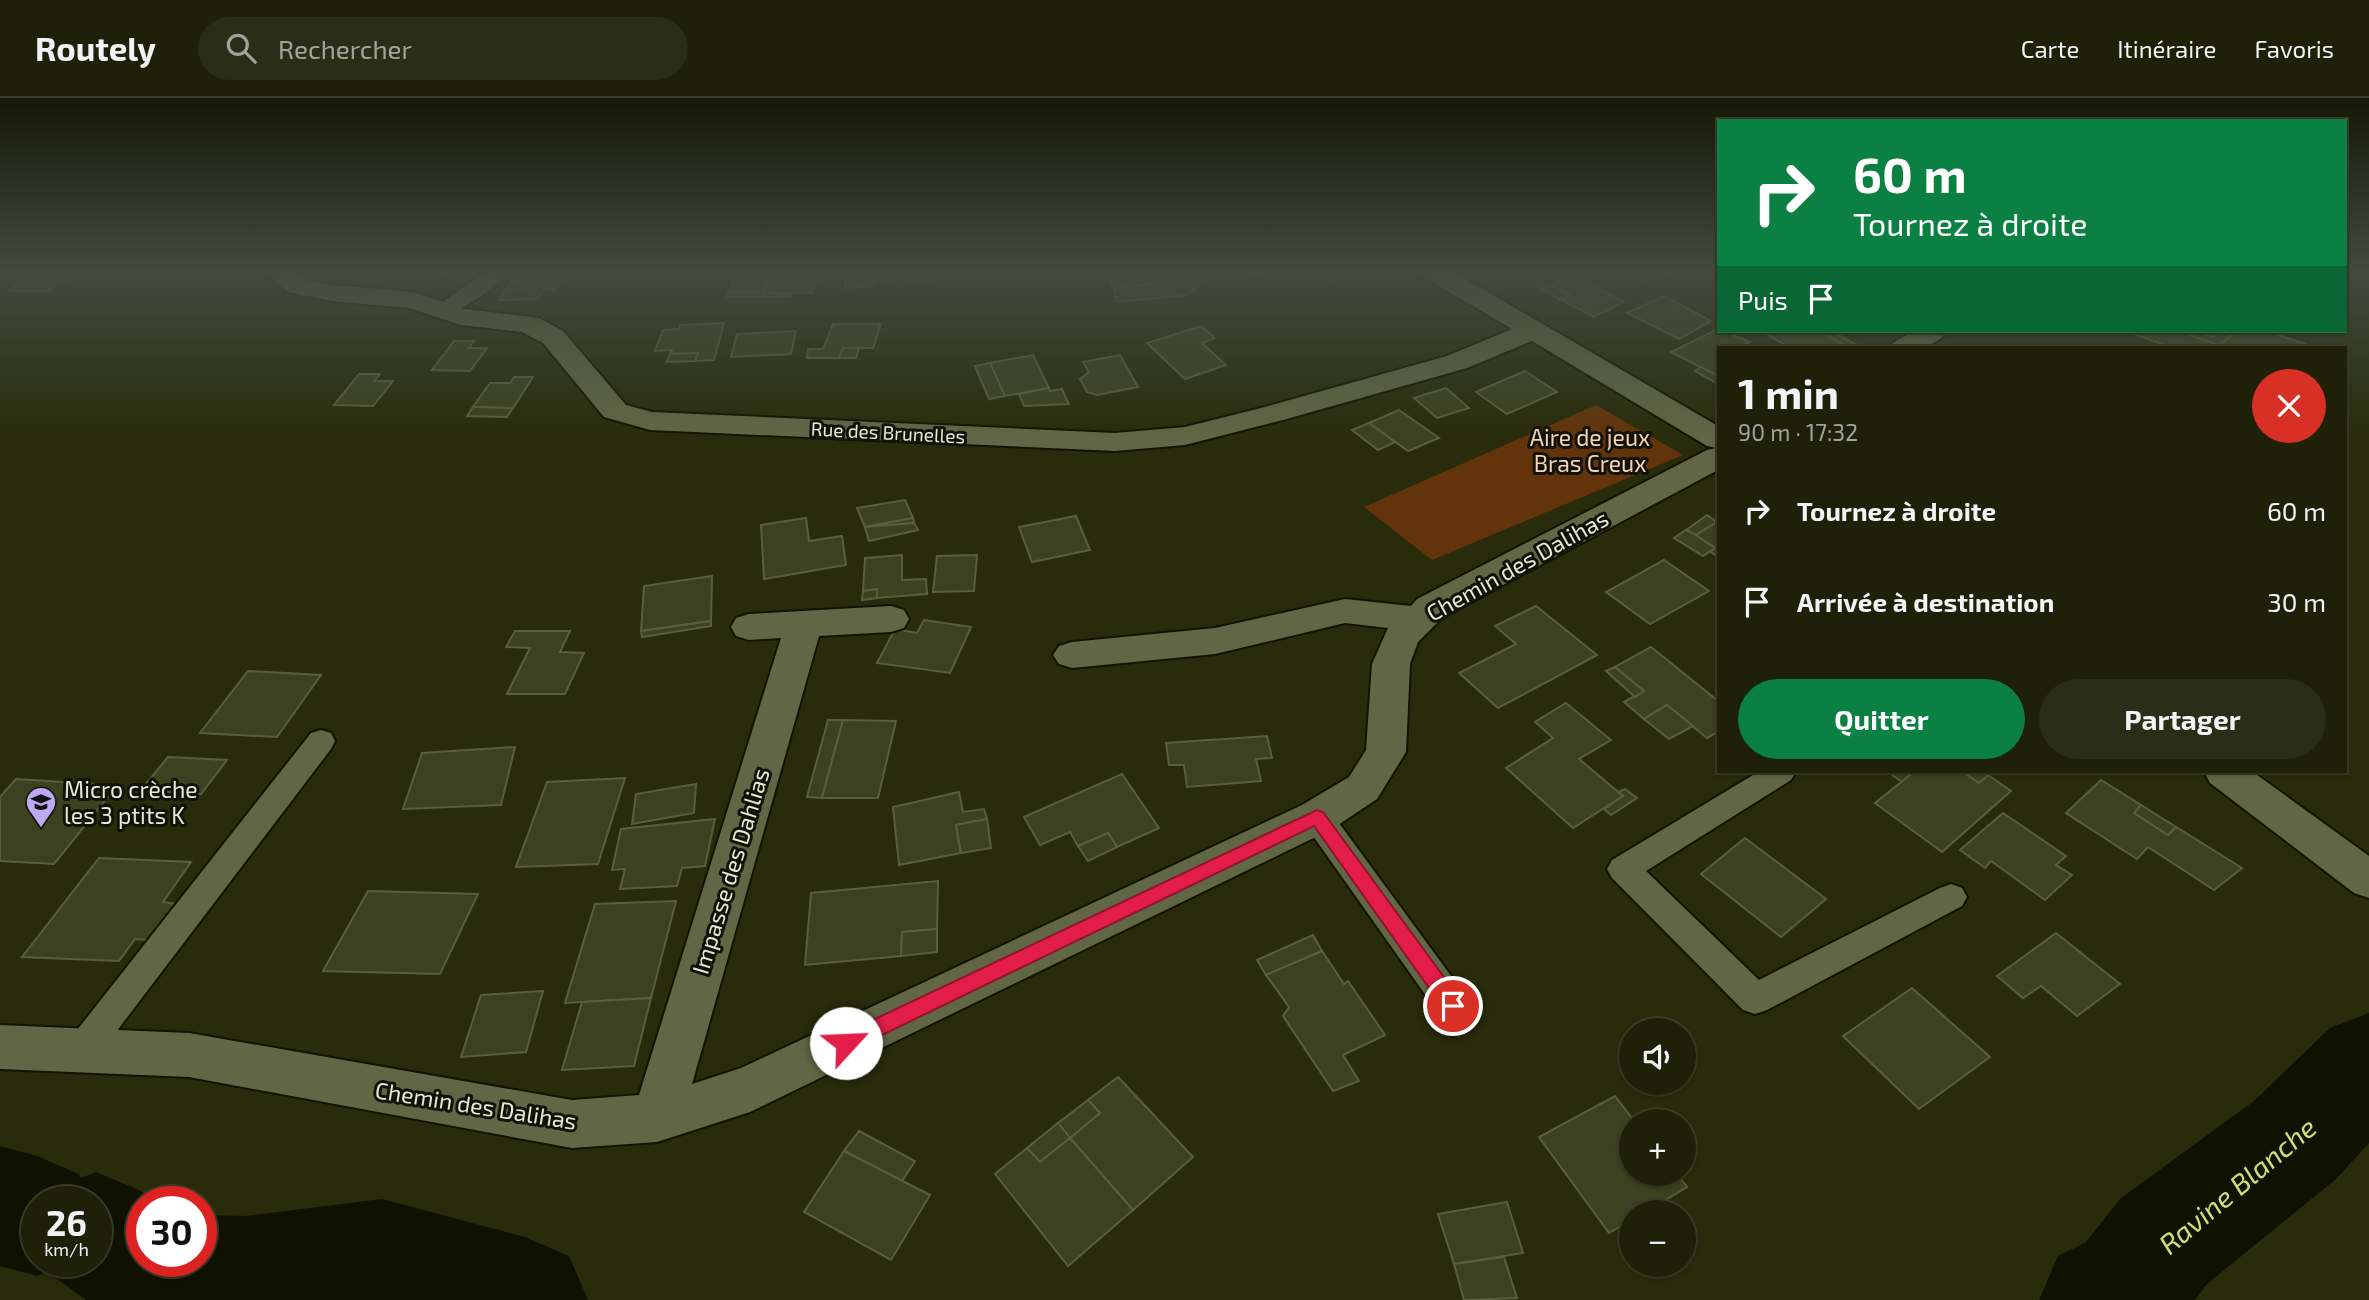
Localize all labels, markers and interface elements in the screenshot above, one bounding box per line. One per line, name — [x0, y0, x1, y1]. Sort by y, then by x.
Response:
search box — [198, 17, 688, 80]
text: Routely — [35, 28, 156, 68]
icon: search — [222, 29, 260, 67]
text: Rechercher — [278, 33, 412, 64]
text: Carte — [2021, 34, 2079, 63]
text: Itinéraire — [2117, 34, 2216, 63]
text: Favoris — [2254, 34, 2334, 63]
text: 60 m — [1853, 144, 1967, 203]
icon: right — [1738, 147, 1829, 238]
text: Tournez à droite — [1853, 204, 2087, 242]
icon: arrive — [1802, 280, 1840, 318]
text: Puis — [1738, 284, 1788, 315]
text: 1 min — [1738, 367, 1839, 417]
button: close — [2252, 369, 2326, 443]
street label: Rue des Brunelles — [810, 416, 966, 448]
text: 90 m · 17:32 — [1738, 418, 1858, 446]
park label: Aire de jeux Bras Creux — [1530, 423, 1650, 477]
icon: right — [1738, 492, 1776, 530]
text: Tournez à droite — [1797, 495, 1996, 526]
text: 60 m — [2267, 495, 2326, 526]
street label: Chemin des Dalihas — [1421, 503, 1613, 627]
icon: arrive — [1738, 583, 1776, 621]
text: Arrivée à destination — [1797, 586, 2054, 617]
text: 30 m — [2267, 586, 2326, 617]
button: Quitter — [1738, 679, 2025, 759]
button: Partager — [2039, 679, 2326, 759]
street label: Impasse des Dahlias — [685, 765, 775, 977]
place label: Micro crèche les 3 ptits K — [64, 775, 198, 829]
school or university icon: Micro crèche les 3 ptits K — [24, 785, 58, 829]
pin — [1423, 976, 1483, 1036]
icon: arrive — [1434, 987, 1472, 1025]
position arrow — [809, 1006, 883, 1080]
map controls — [1619, 1018, 1696, 1277]
button: sound — [1619, 1018, 1696, 1095]
street label: Chemin des Dalihas — [373, 1075, 579, 1135]
button: + — [1619, 1109, 1696, 1186]
water label: Ravine Blanche — [2151, 1109, 2323, 1261]
speed limit sign: 30 — [126, 1186, 217, 1277]
button: − — [1619, 1200, 1696, 1277]
text: 26 — [46, 1201, 87, 1243]
text: km/h — [44, 1238, 89, 1260]

